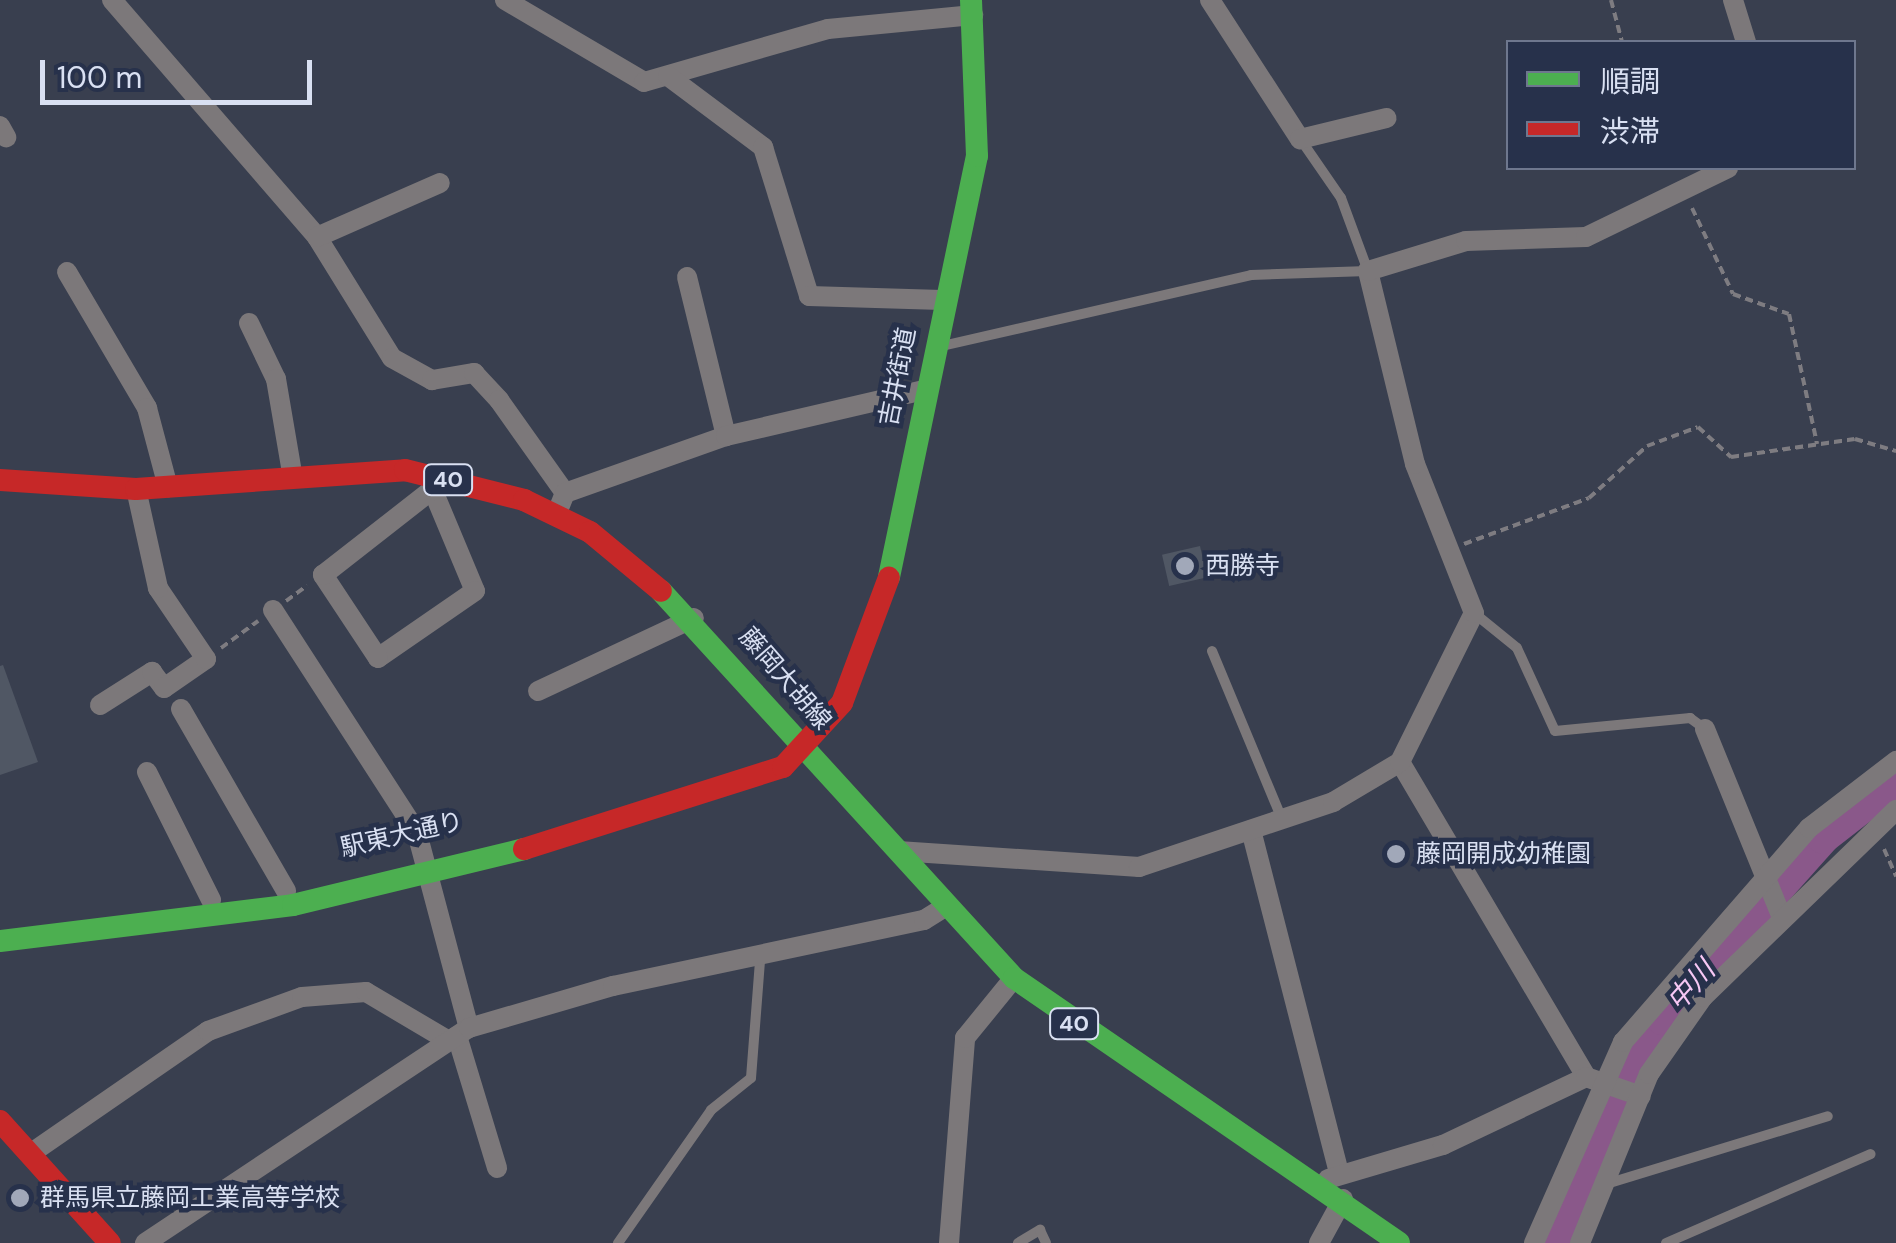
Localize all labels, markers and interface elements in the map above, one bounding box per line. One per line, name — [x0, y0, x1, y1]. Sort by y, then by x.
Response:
scale bar — [45, 40, 318, 102]
legend — [1506, 40, 1856, 170]
text: 100 m — [57, 58, 142, 97]
text: 順調 — [1600, 62, 1660, 101]
text: 渋滞 — [1600, 112, 1660, 151]
street label: 吉井街道 — [874, 325, 922, 429]
road number: 40 — [423, 463, 473, 497]
place label: 西勝寺 — [1205, 551, 1280, 581]
marker: 西勝寺 — [1174, 555, 1196, 577]
street label: 藤岡大胡線 — [733, 622, 837, 736]
street label: 駅東大通り — [338, 806, 466, 864]
place label: 藤岡開成幼稚園 — [1416, 839, 1591, 869]
marker: 藤岡開成幼稚園 — [1385, 843, 1407, 865]
water label: 中川 — [1660, 954, 1722, 1018]
road number: 40 — [1049, 1007, 1099, 1041]
place label: 群馬県立藤岡工業高等学校 — [40, 1183, 340, 1213]
marker: 群馬県立藤岡工業高等学校 — [9, 1187, 31, 1209]

